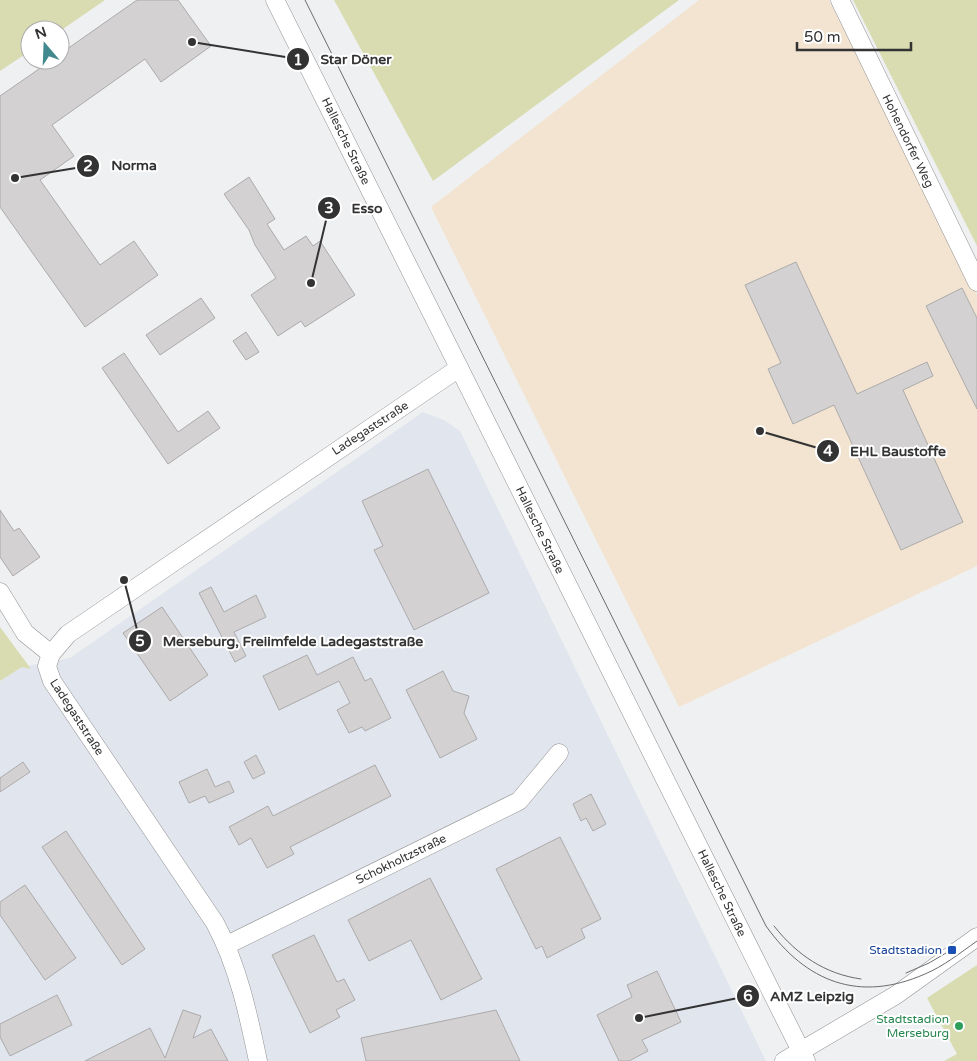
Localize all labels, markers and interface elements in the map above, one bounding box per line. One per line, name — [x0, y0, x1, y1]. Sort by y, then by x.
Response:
north arrow — [20, 20, 70, 70]
scale bar — [797, 20, 911, 52]
text: N — [33, 23, 49, 43]
text: 50 m — [804, 28, 841, 46]
callout: Star Döner — [286, 45, 402, 74]
text: 1 — [293, 51, 303, 69]
text: Star Döner — [320, 51, 392, 68]
street label: Hohendorfer Weg — [879, 92, 937, 190]
street label: Hallesche Straße — [319, 95, 373, 187]
callout: Norma — [76, 151, 167, 180]
text: 2 — [83, 157, 93, 175]
text: Norma — [111, 157, 157, 174]
callout: Esso — [317, 194, 393, 223]
text: 3 — [324, 199, 334, 217]
text: Esso — [352, 200, 383, 217]
street label: Ladegaststraße — [329, 398, 411, 458]
callout: EHL Baustoffe — [816, 437, 956, 466]
text: 4 — [823, 442, 833, 460]
text: EHL Baustoffe — [850, 443, 946, 460]
street label: Hallesche Straße — [513, 484, 567, 576]
callout: Merseburg, Freiimfelde Ladegaststraße — [128, 627, 433, 656]
text: 5 — [135, 632, 145, 650]
text: Merseburg, Freiimfelde Ladegaststraße — [163, 633, 423, 650]
street label: Ladegaststraße — [47, 676, 107, 758]
street label: Schokholtzstraße — [354, 831, 449, 887]
street label: Hallesche Straße — [695, 847, 749, 939]
place label: Stadtstadion — [869, 943, 942, 957]
marker: Stadtstadion — [946, 944, 958, 956]
callout: AMZ Leipzig — [735, 981, 864, 1010]
text: 6 — [743, 987, 753, 1005]
text: AMZ Leipzig — [770, 988, 854, 1005]
place label: Stadtstadion Merseburg — [876, 1012, 949, 1040]
marker: Stadtstadion Merseburg — [953, 1020, 965, 1032]

